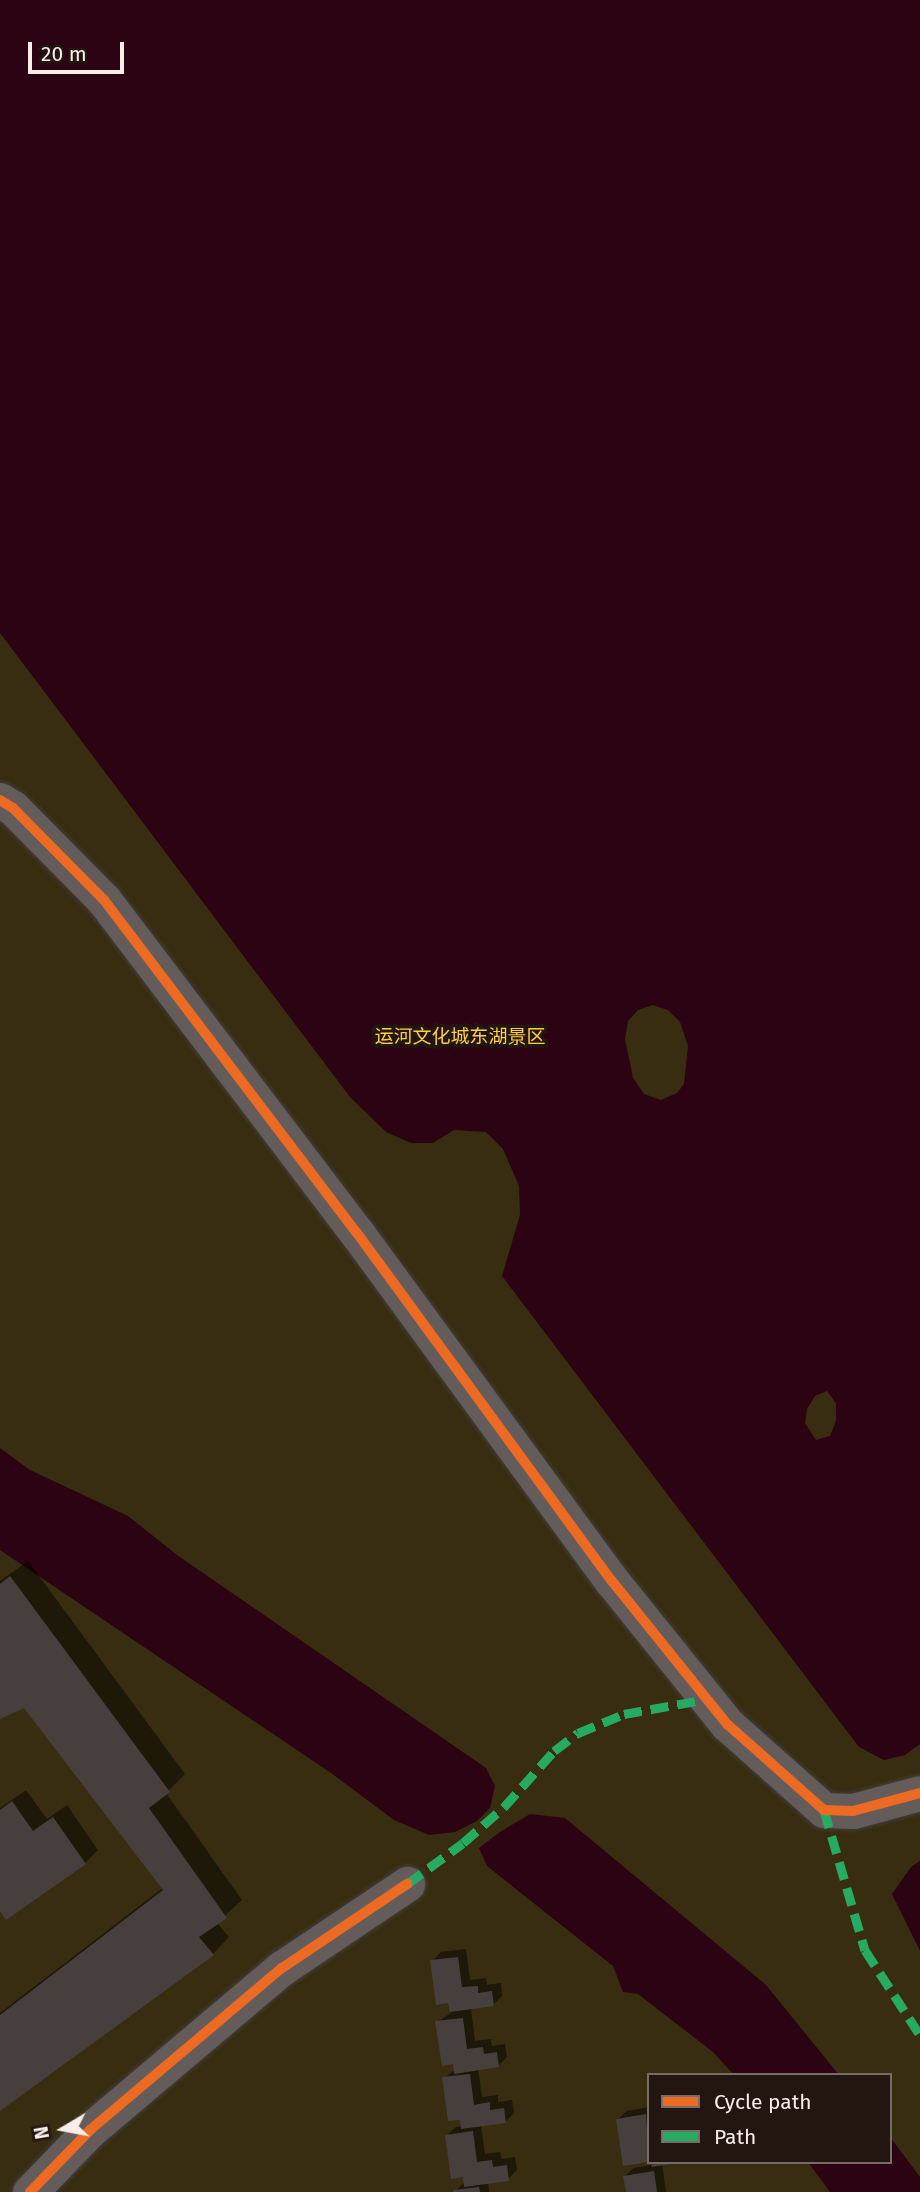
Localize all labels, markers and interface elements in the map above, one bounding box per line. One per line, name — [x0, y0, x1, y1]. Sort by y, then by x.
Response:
scale bar — [32, 28, 128, 72]
text: 20 m — [41, 41, 87, 67]
park label: 运河文化城东湖景区 — [375, 1026, 545, 1048]
legend — [647, 2073, 892, 2164]
text: Cycle path — [714, 2089, 812, 2115]
north arrow — [28, 2094, 98, 2164]
text: Path — [714, 2124, 756, 2150]
text: N — [29, 2125, 54, 2141]

